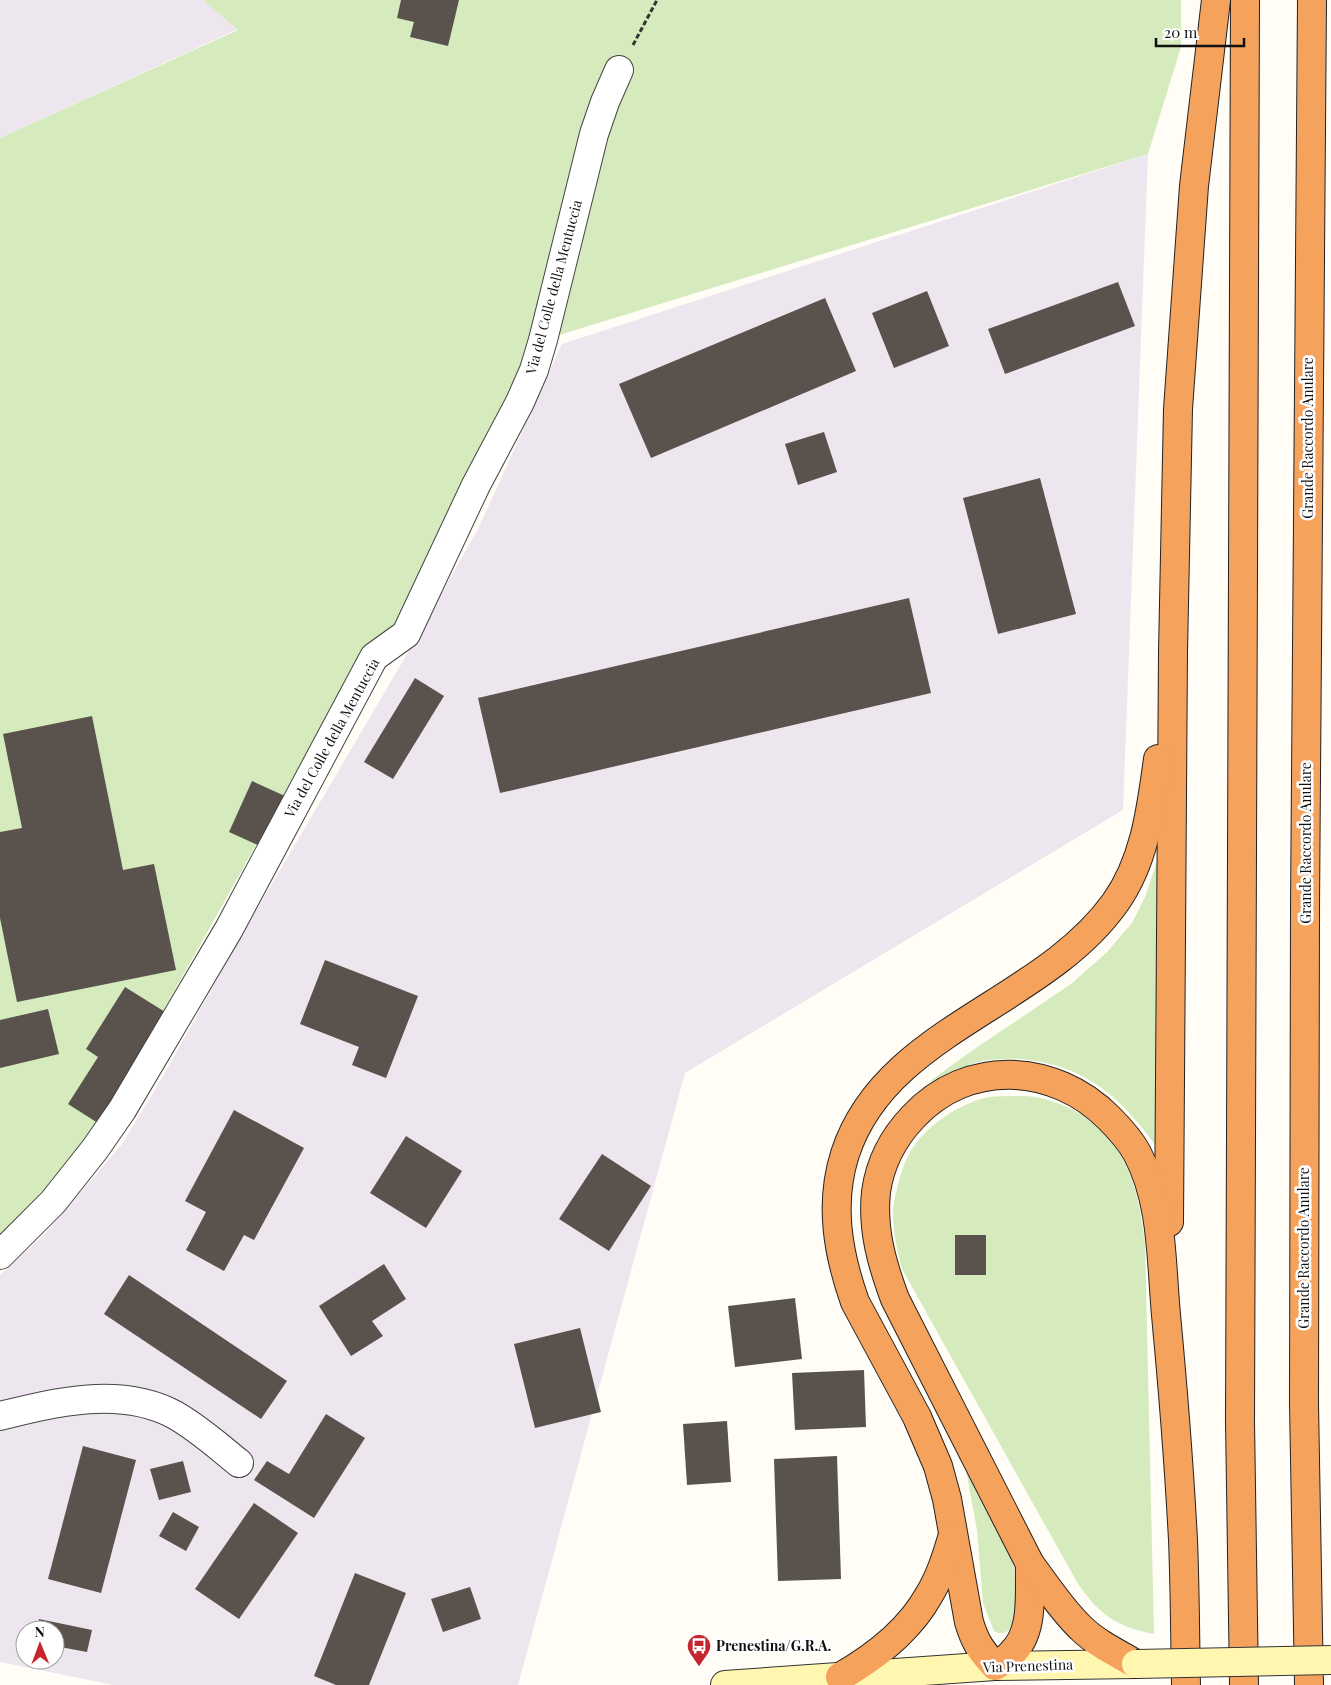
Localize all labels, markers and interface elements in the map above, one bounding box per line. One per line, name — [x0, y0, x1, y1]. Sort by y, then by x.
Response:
scale bar — [1156, 15, 1244, 47]
text: 20 m — [1164, 22, 1198, 42]
street label: Via del Colle della Mentuccia — [521, 198, 586, 377]
street label: Grande Raccordo Anulare — [1298, 357, 1317, 519]
street label: Via del Colle della Mentuccia — [279, 655, 383, 822]
street label: Grande Raccordo Anulare — [1296, 762, 1315, 924]
street label: Grande Raccordo Anulare — [1294, 1167, 1313, 1329]
north arrow — [15, 1620, 65, 1670]
text: N — [35, 1622, 45, 1641]
bus stop icon: Prenestina/G.R.A. — [686, 1633, 712, 1667]
place label: Prenestina/G.R.A. — [716, 1636, 832, 1655]
street label: Via Prenestina — [982, 1654, 1073, 1677]

